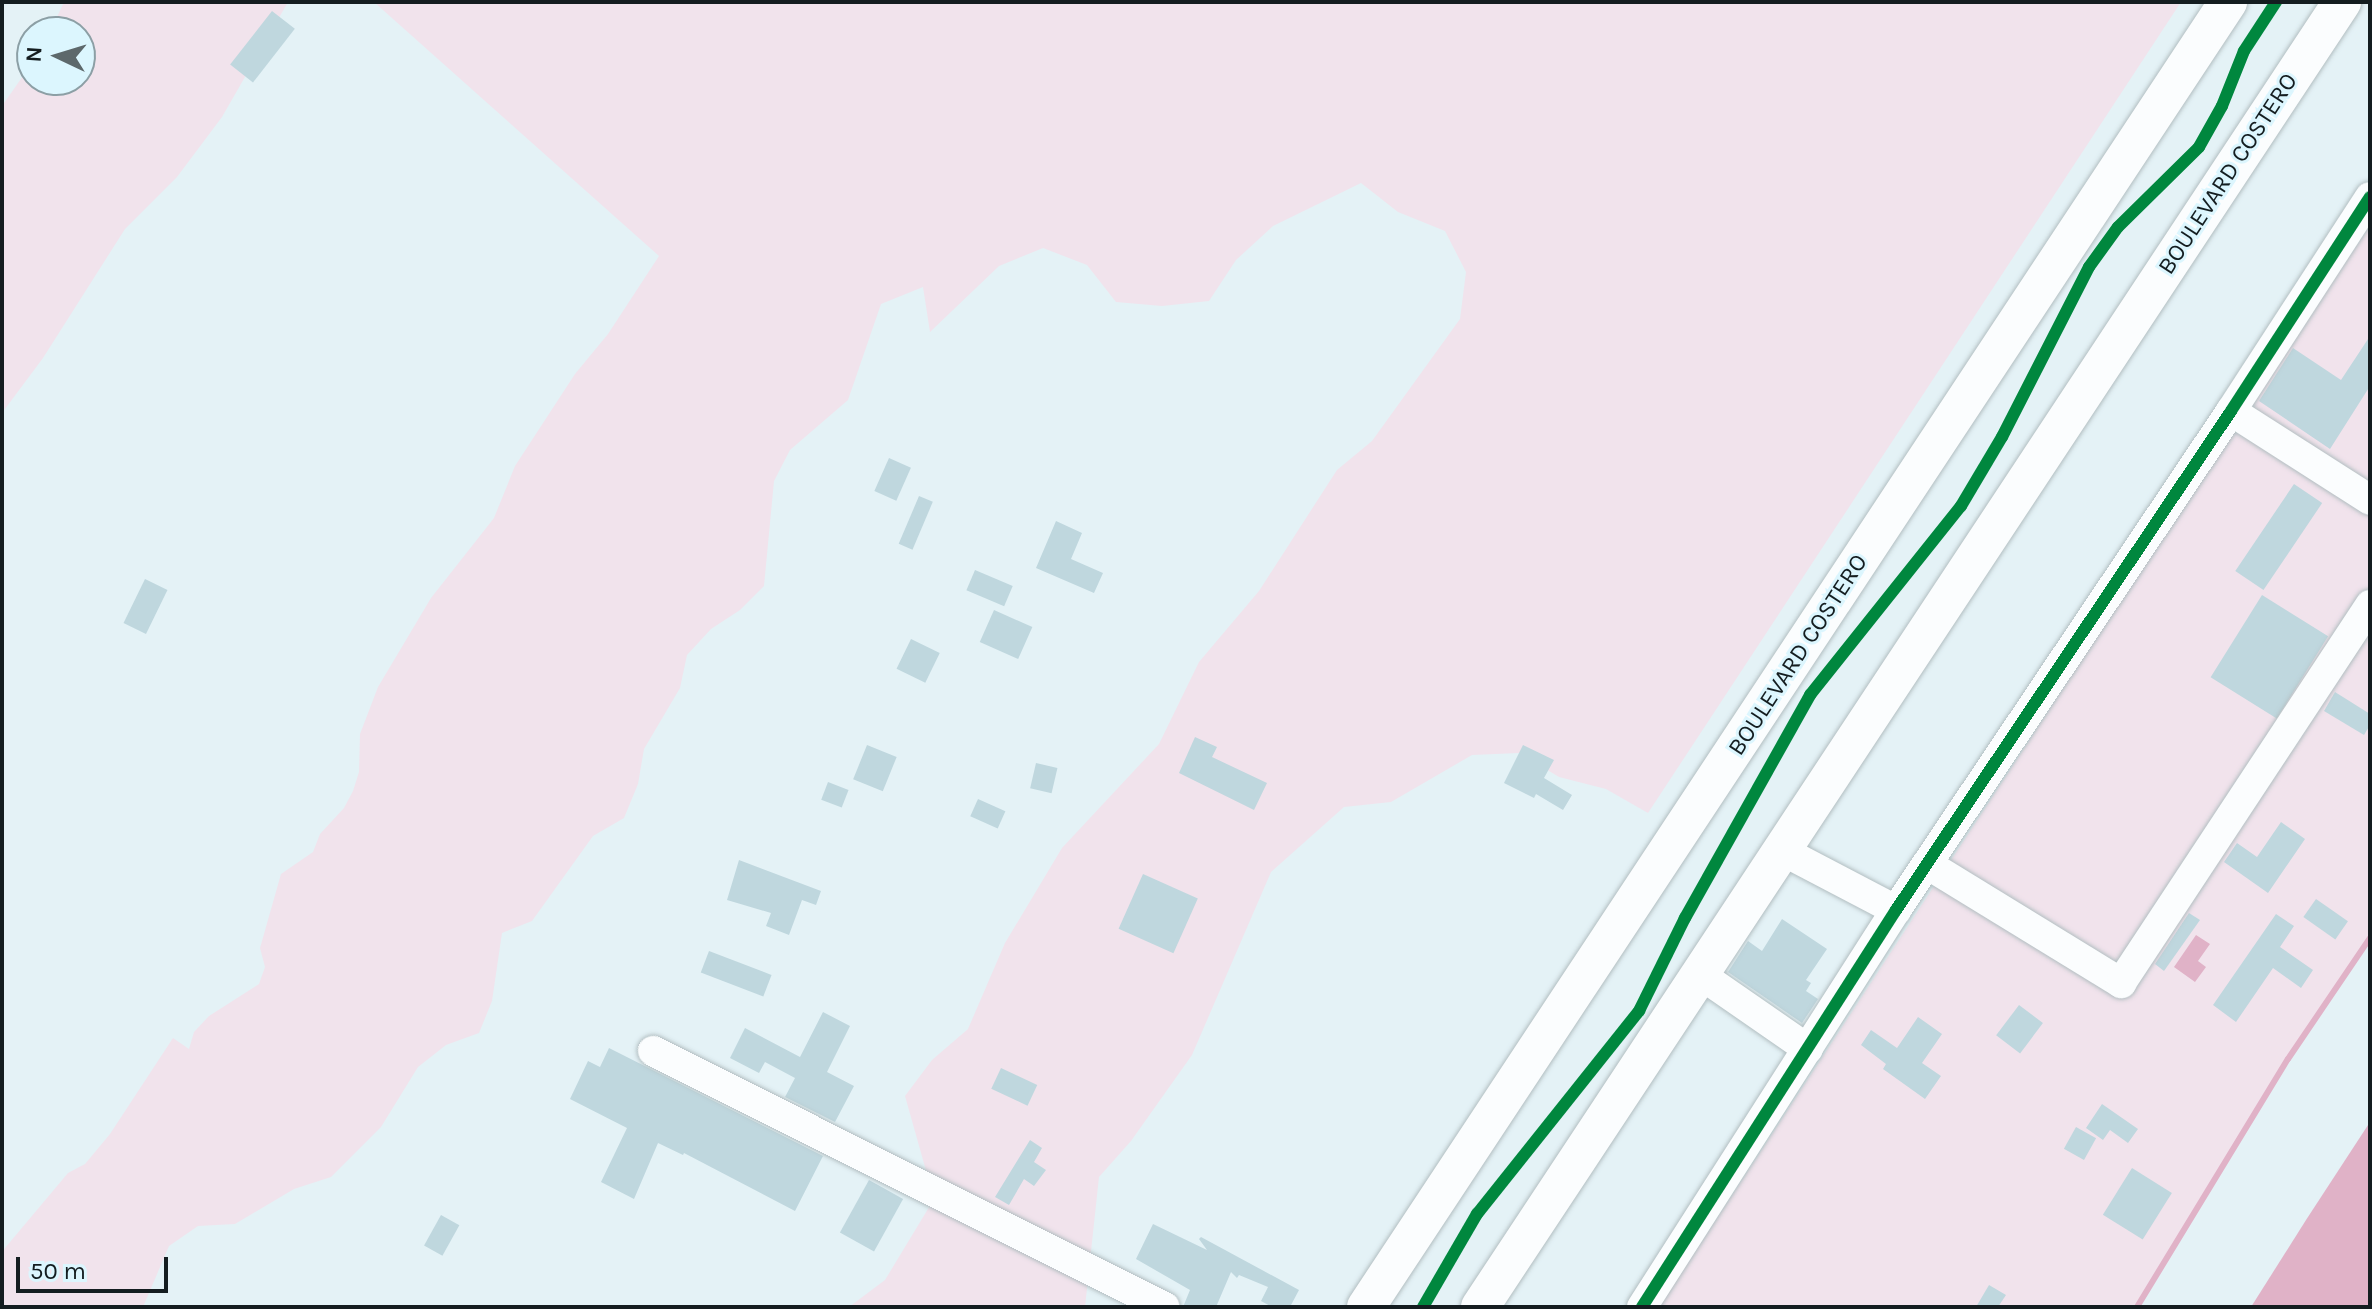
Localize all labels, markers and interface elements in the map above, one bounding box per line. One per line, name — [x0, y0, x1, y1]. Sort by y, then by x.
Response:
north arrow — [16, 16, 96, 96]
text: N — [21, 46, 48, 63]
street label: BOULEVARD COSTERO — [2152, 68, 2304, 280]
street label: BOULEVARD COSTERO — [1722, 549, 1874, 761]
scale bar — [20, 1241, 172, 1291]
text: 50 m — [30, 1257, 86, 1285]

